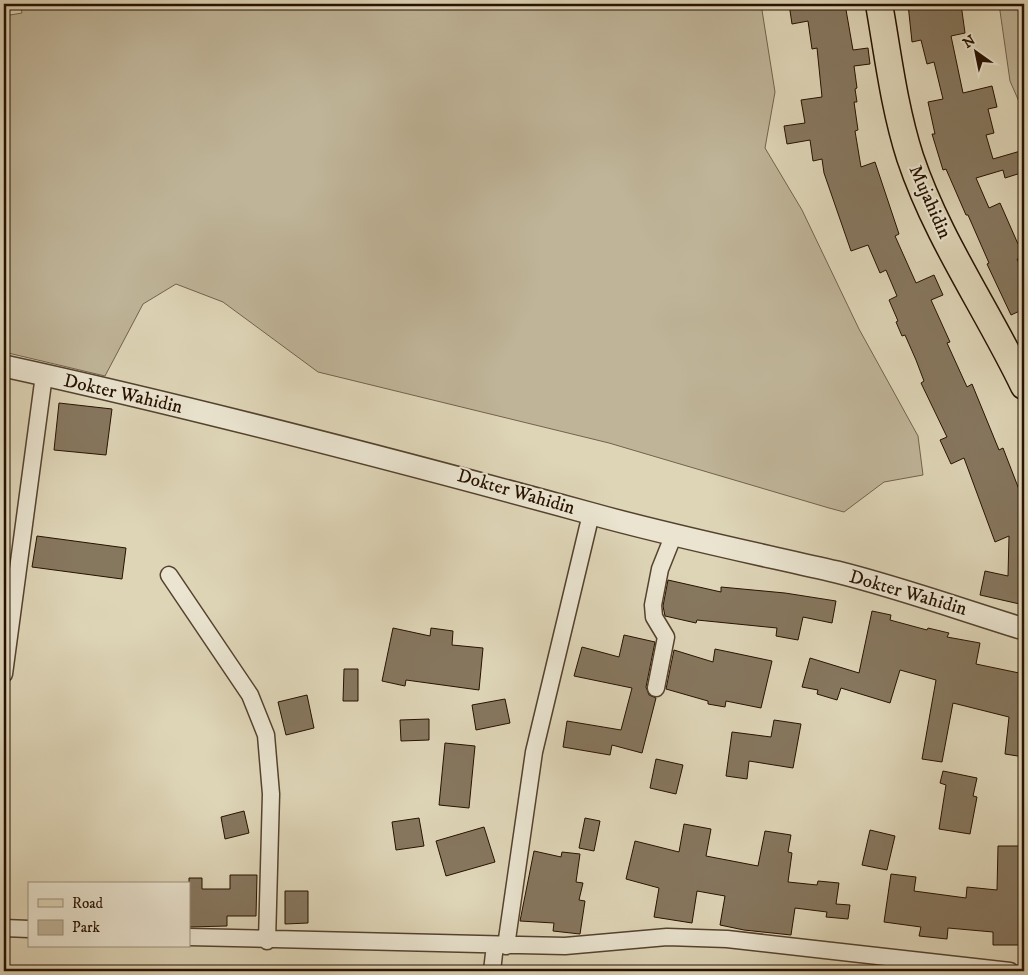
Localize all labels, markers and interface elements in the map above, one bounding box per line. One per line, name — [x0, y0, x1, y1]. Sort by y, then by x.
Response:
north arrow — [950, 28, 1000, 78]
text: N — [960, 31, 980, 53]
street label: Mujahidin — [904, 162, 956, 242]
street label: Dokter Wahidin — [61, 369, 185, 419]
street label: Dokter Wahidin — [455, 464, 578, 520]
street label: Dokter Wahidin — [847, 565, 970, 621]
legend — [28, 882, 190, 948]
text: Road — [72, 894, 104, 913]
text: Park — [72, 918, 101, 937]

